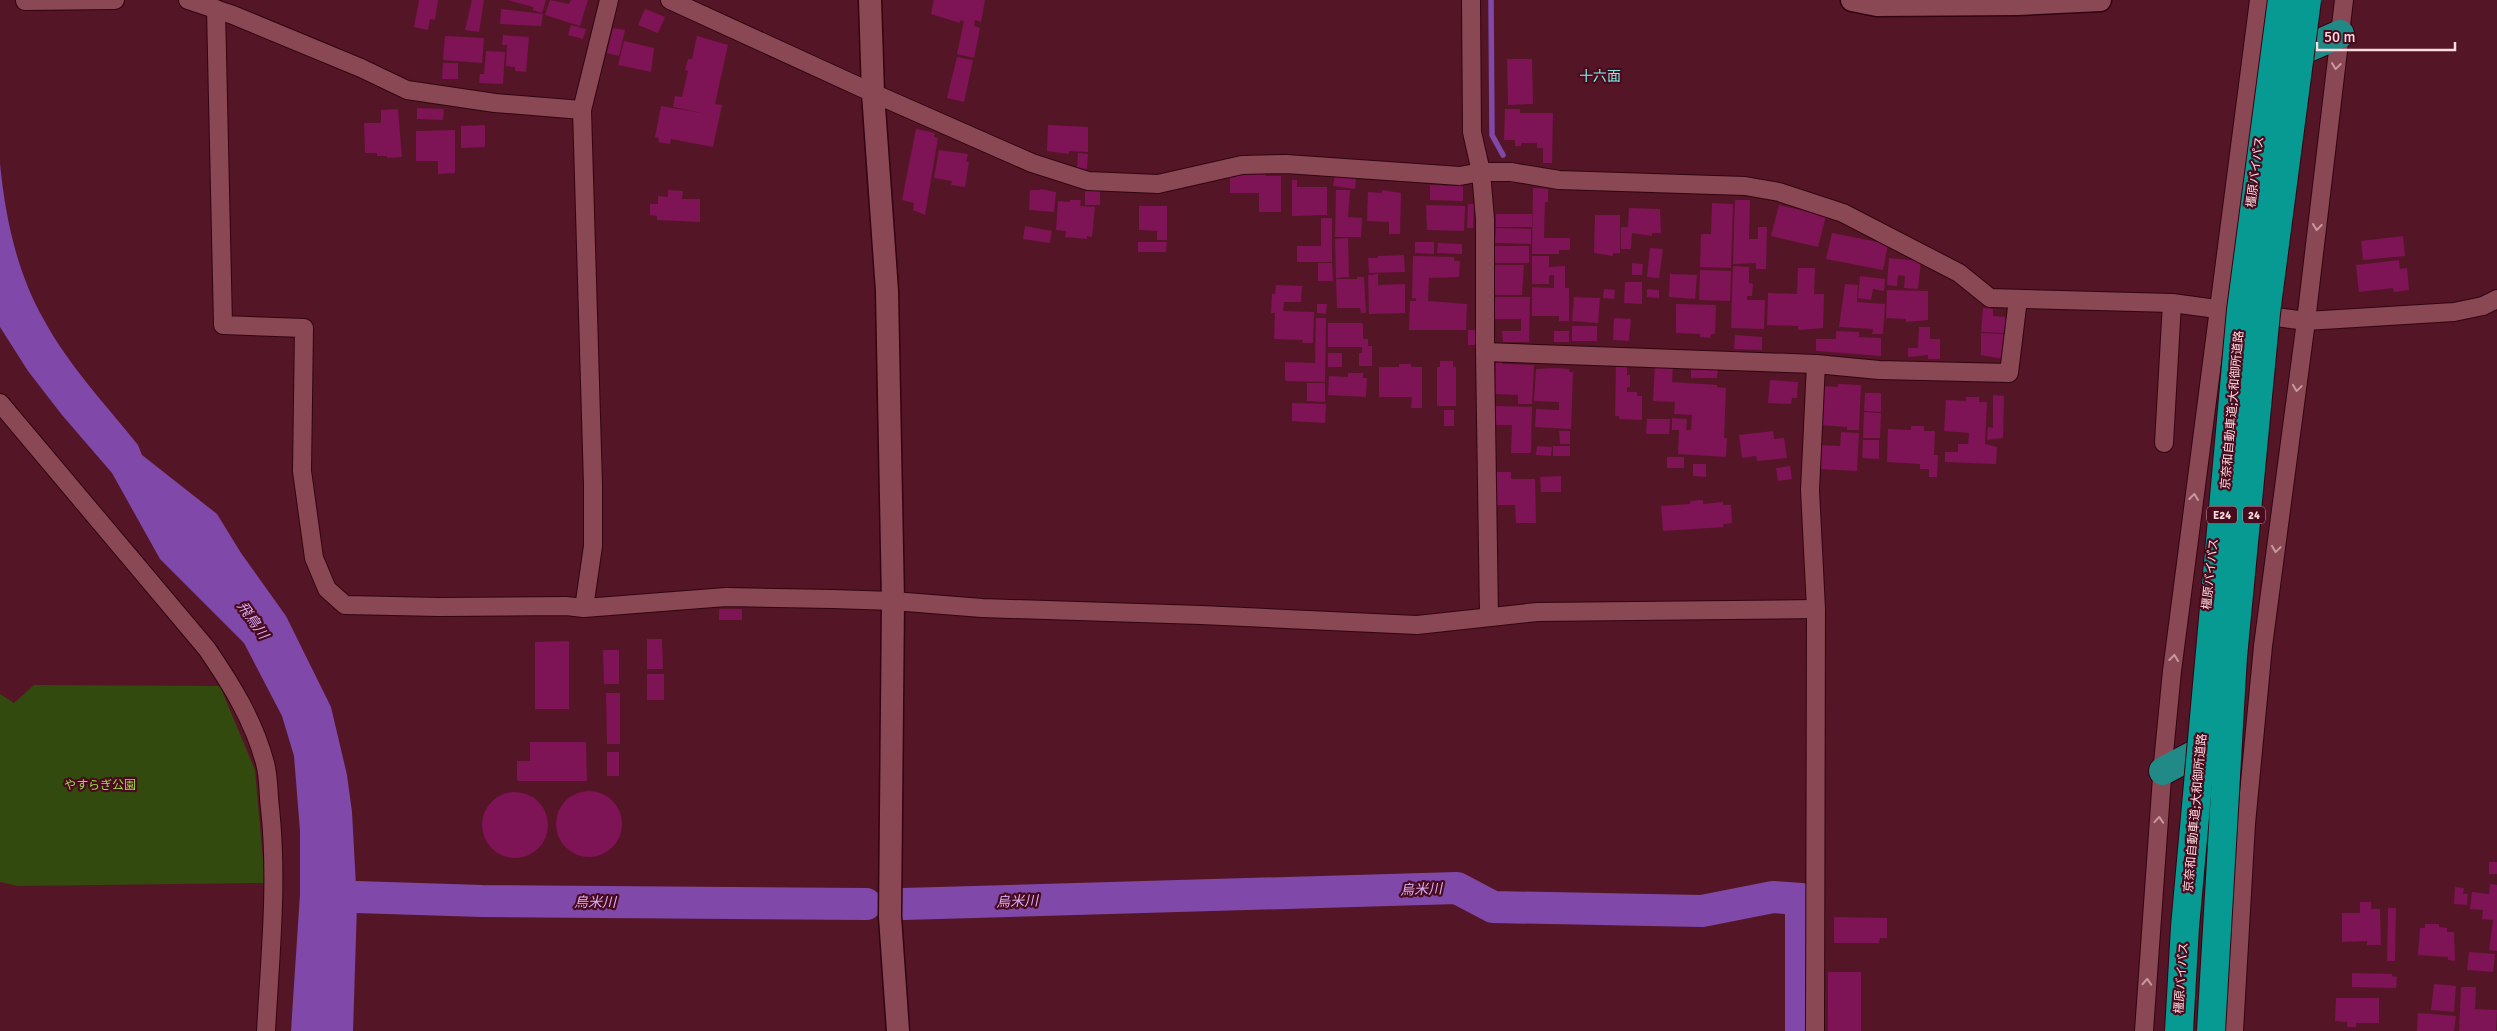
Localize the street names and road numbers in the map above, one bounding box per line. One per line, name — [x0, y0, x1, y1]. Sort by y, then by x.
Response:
street label: 橿原バイパス — [2244, 136, 2267, 209]
street label: 京奈和自動車道;大和御所道路 — [2218, 330, 2247, 490]
road number: E24 — [2207, 506, 2237, 524]
road number: 24 — [2243, 506, 2265, 524]
street label: 橿原バイパス — [2199, 538, 2222, 611]
street label: 京奈和自動車道;大和御所道路 — [2181, 733, 2210, 893]
street label: 橿原バイパス — [2172, 942, 2191, 1014]

